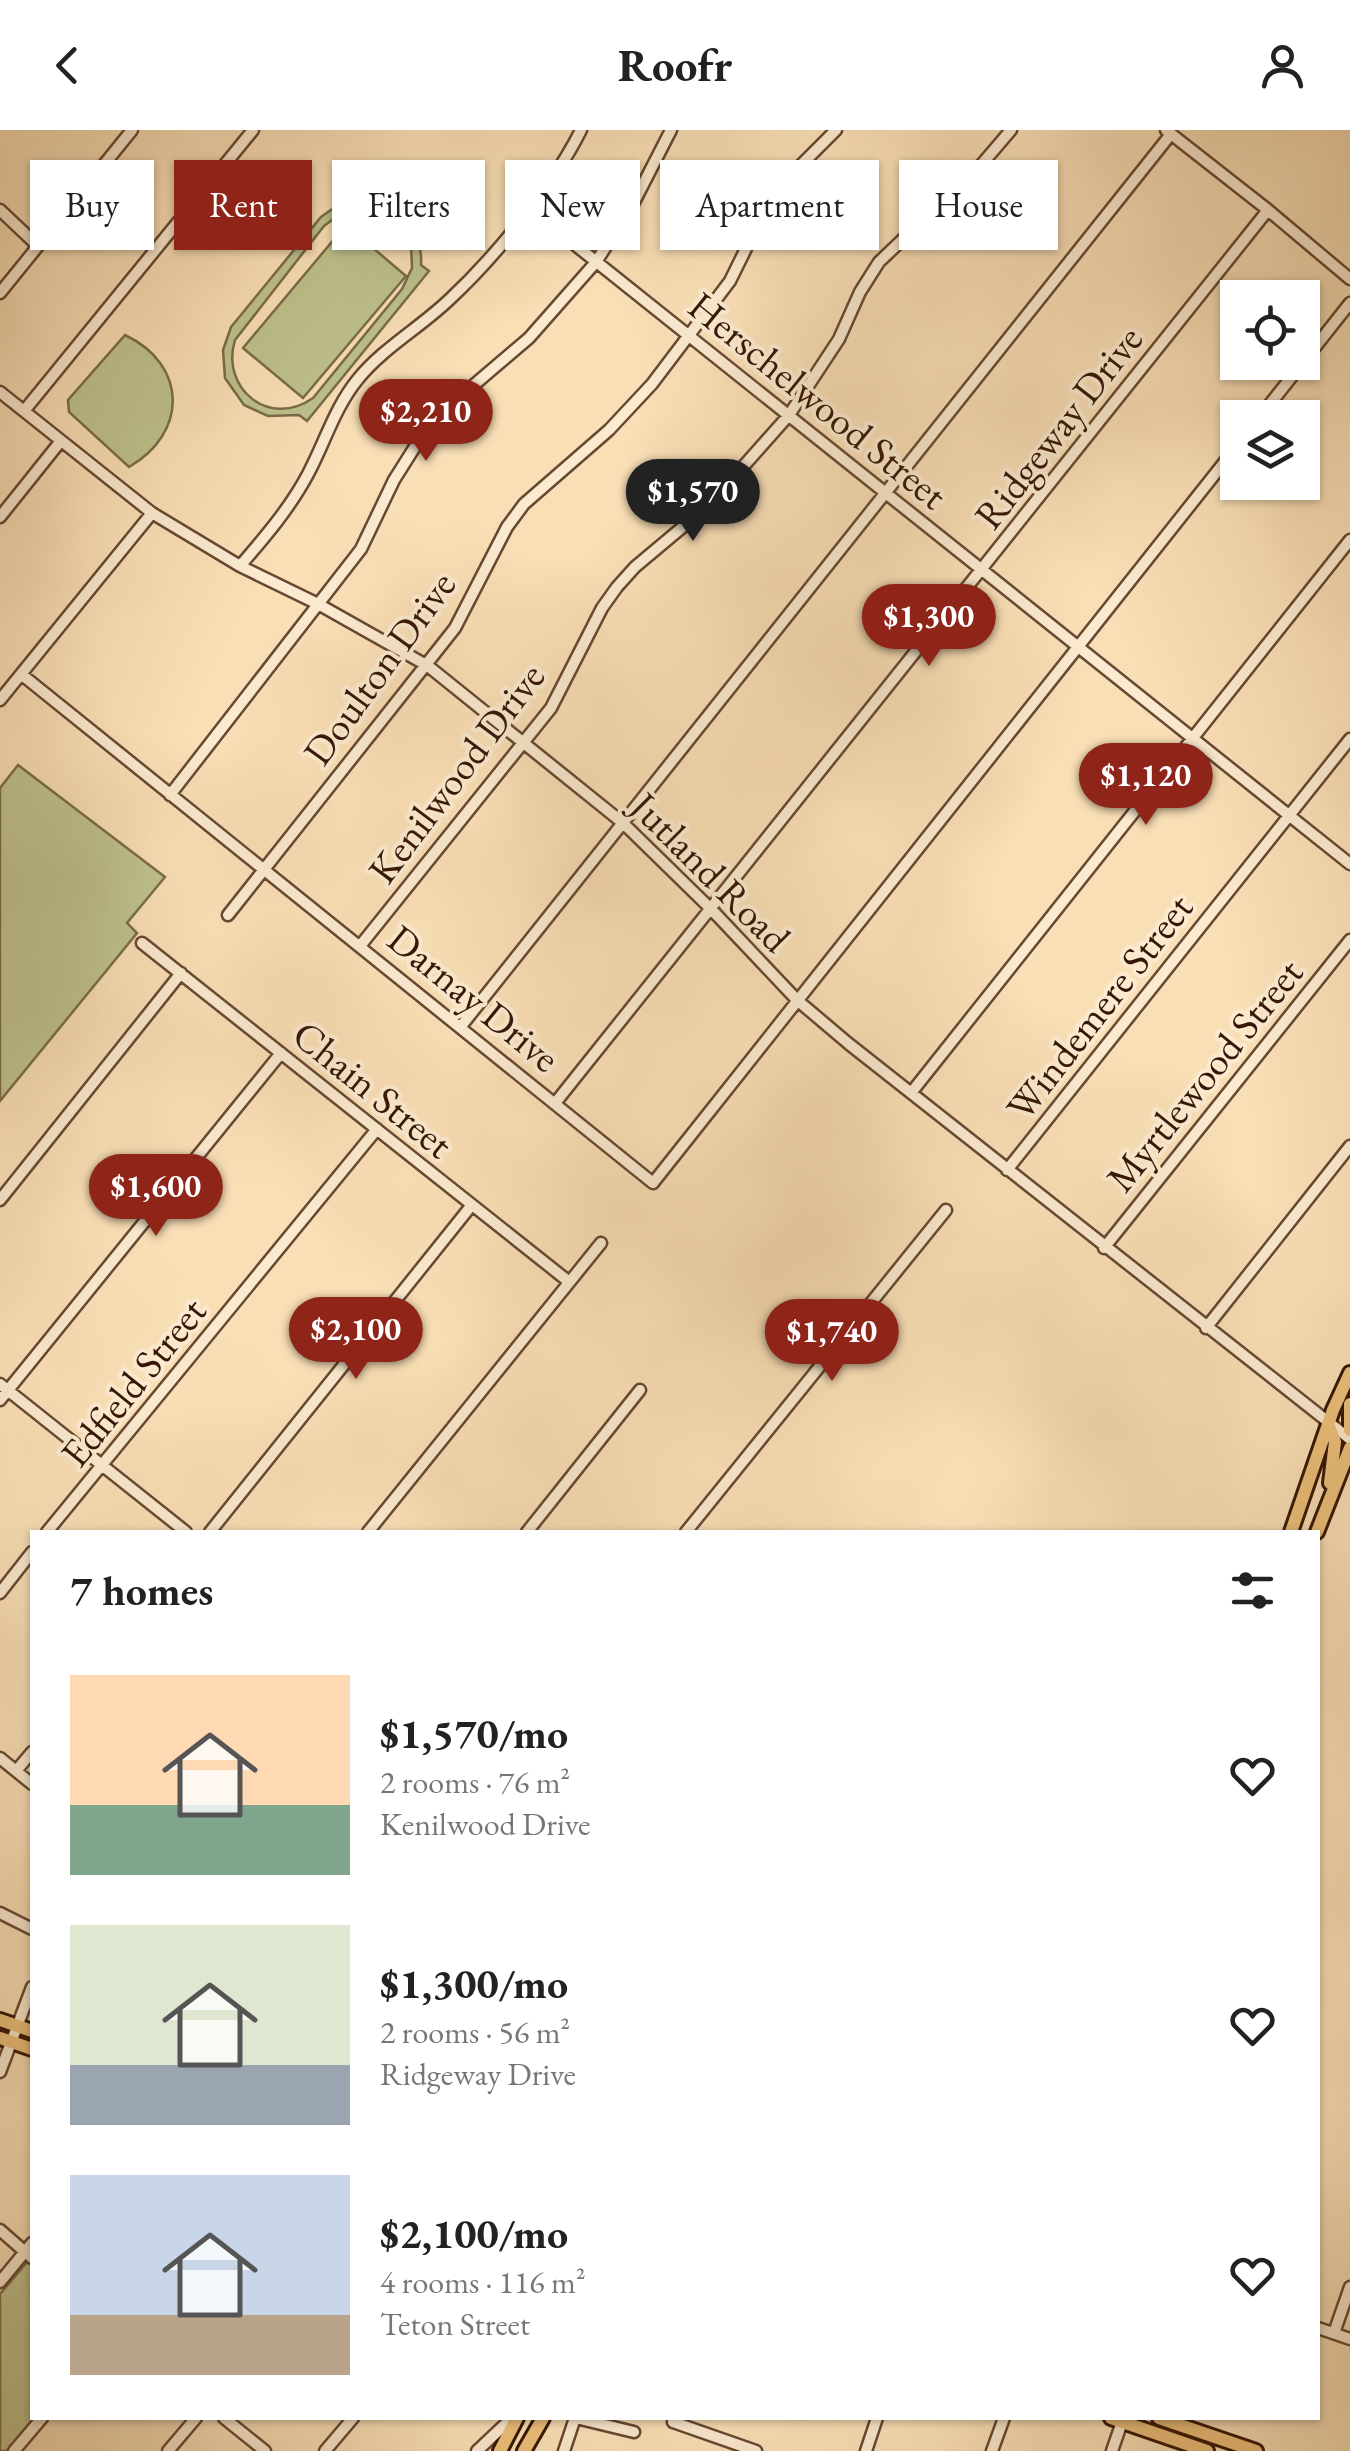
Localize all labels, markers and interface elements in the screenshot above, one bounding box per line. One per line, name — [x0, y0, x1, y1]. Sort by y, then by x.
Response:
text: Roofr — [618, 36, 732, 94]
icon: back — [40, 38, 95, 93]
icon: person — [1255, 38, 1310, 93]
chip: Buy — [30, 160, 154, 250]
chip: Rent — [174, 160, 312, 250]
chip: Filters — [332, 160, 485, 250]
chip: New — [505, 160, 640, 250]
chip: Apartment — [660, 160, 879, 250]
chip: House — [899, 160, 1058, 250]
street label: Herschelwood Street — [678, 280, 958, 521]
map controls — [1220, 280, 1320, 500]
button: locate — [1220, 280, 1320, 380]
street label: Ridgeway Drive — [962, 315, 1154, 539]
pin: $2,210 — [345, 379, 507, 464]
text: $2,210 — [381, 390, 471, 432]
button: layers — [1220, 400, 1320, 500]
pin: $1,570 — [612, 459, 774, 544]
text: $1,570 — [648, 470, 738, 512]
street label: Doulton Drive — [291, 561, 467, 775]
pin: $1,300 — [848, 584, 1010, 669]
text: $1,300 — [884, 595, 974, 637]
street label: Kenilwood Drive — [356, 652, 556, 894]
pin: $1,120 — [1065, 743, 1227, 828]
text: $1,120 — [1101, 754, 1191, 796]
street label: Jutland Road — [618, 779, 803, 964]
street label: Windemere Street — [994, 883, 1204, 1131]
street label: Darnay Drive — [377, 913, 571, 1083]
street label: Myrtlewood Street — [1094, 947, 1314, 1202]
street label: Chain Street — [282, 1008, 464, 1170]
pin: $1,600 — [75, 1154, 237, 1239]
text: $1,600 — [111, 1165, 201, 1207]
street label: Edfield Street — [49, 1286, 218, 1478]
pin: $2,100 — [275, 1297, 437, 1382]
pin: $1,740 — [751, 1299, 913, 1384]
text: $2,100 — [311, 1308, 401, 1350]
text: $1,740 — [787, 1310, 877, 1352]
text: 7 homes — [70, 1563, 213, 1618]
icon: filters — [1225, 1563, 1280, 1618]
text: $1,570/mo — [380, 1706, 568, 1761]
icon: home — [150, 1715, 270, 1835]
icon: heart — [1225, 1748, 1280, 1803]
text: 2 rooms · 76 m² — [380, 1761, 570, 1803]
text: Kenilwood Drive — [380, 1803, 590, 1845]
text: $1,300/mo — [380, 1956, 568, 2011]
icon: home — [150, 1965, 270, 2085]
icon: heart — [1225, 1998, 1280, 2053]
text: 2 rooms · 56 m² — [380, 2011, 570, 2053]
text: Ridgeway Drive — [380, 2053, 576, 2095]
text: $2,100/mo — [380, 2206, 568, 2261]
icon: home — [150, 2215, 270, 2335]
icon: heart — [1225, 2248, 1280, 2303]
text: 4 rooms · 116 m² — [380, 2261, 586, 2303]
text: Teton Street — [380, 2303, 530, 2345]

